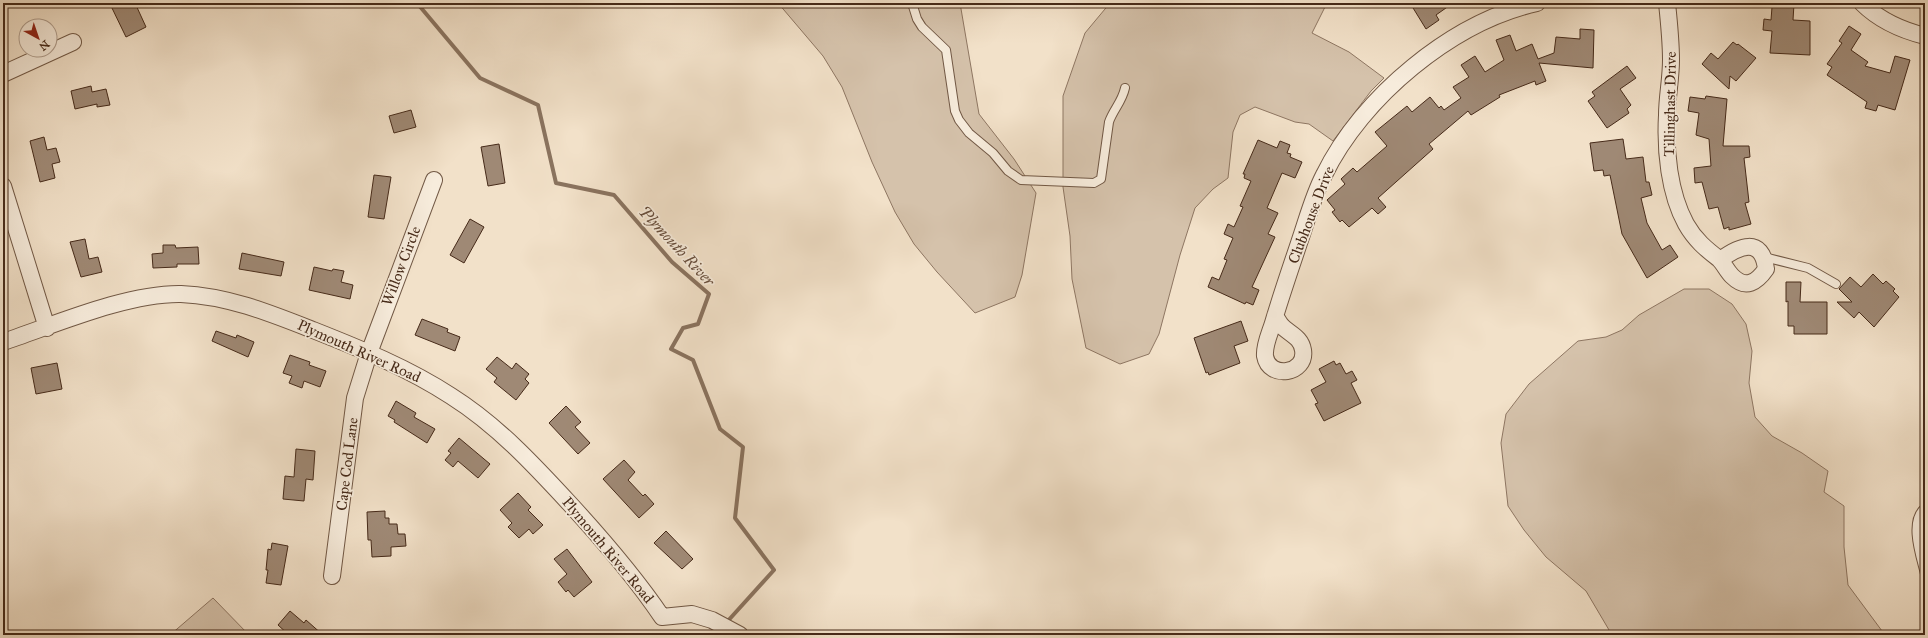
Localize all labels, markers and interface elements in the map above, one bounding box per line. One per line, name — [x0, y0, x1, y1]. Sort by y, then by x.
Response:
north arrow — [18, 18, 58, 58]
text: N — [36, 37, 52, 54]
street label: Tillinghast Drive — [1660, 51, 1680, 157]
street label: Clubhouse Drive — [1284, 164, 1338, 266]
water label: Plymouth River — [635, 202, 720, 291]
street label: Willow Circle — [378, 224, 424, 308]
street label: Plymouth River Road — [295, 316, 424, 386]
street label: Cape Cod Lane — [332, 416, 362, 512]
street label: Plymouth River Road — [558, 493, 658, 607]

